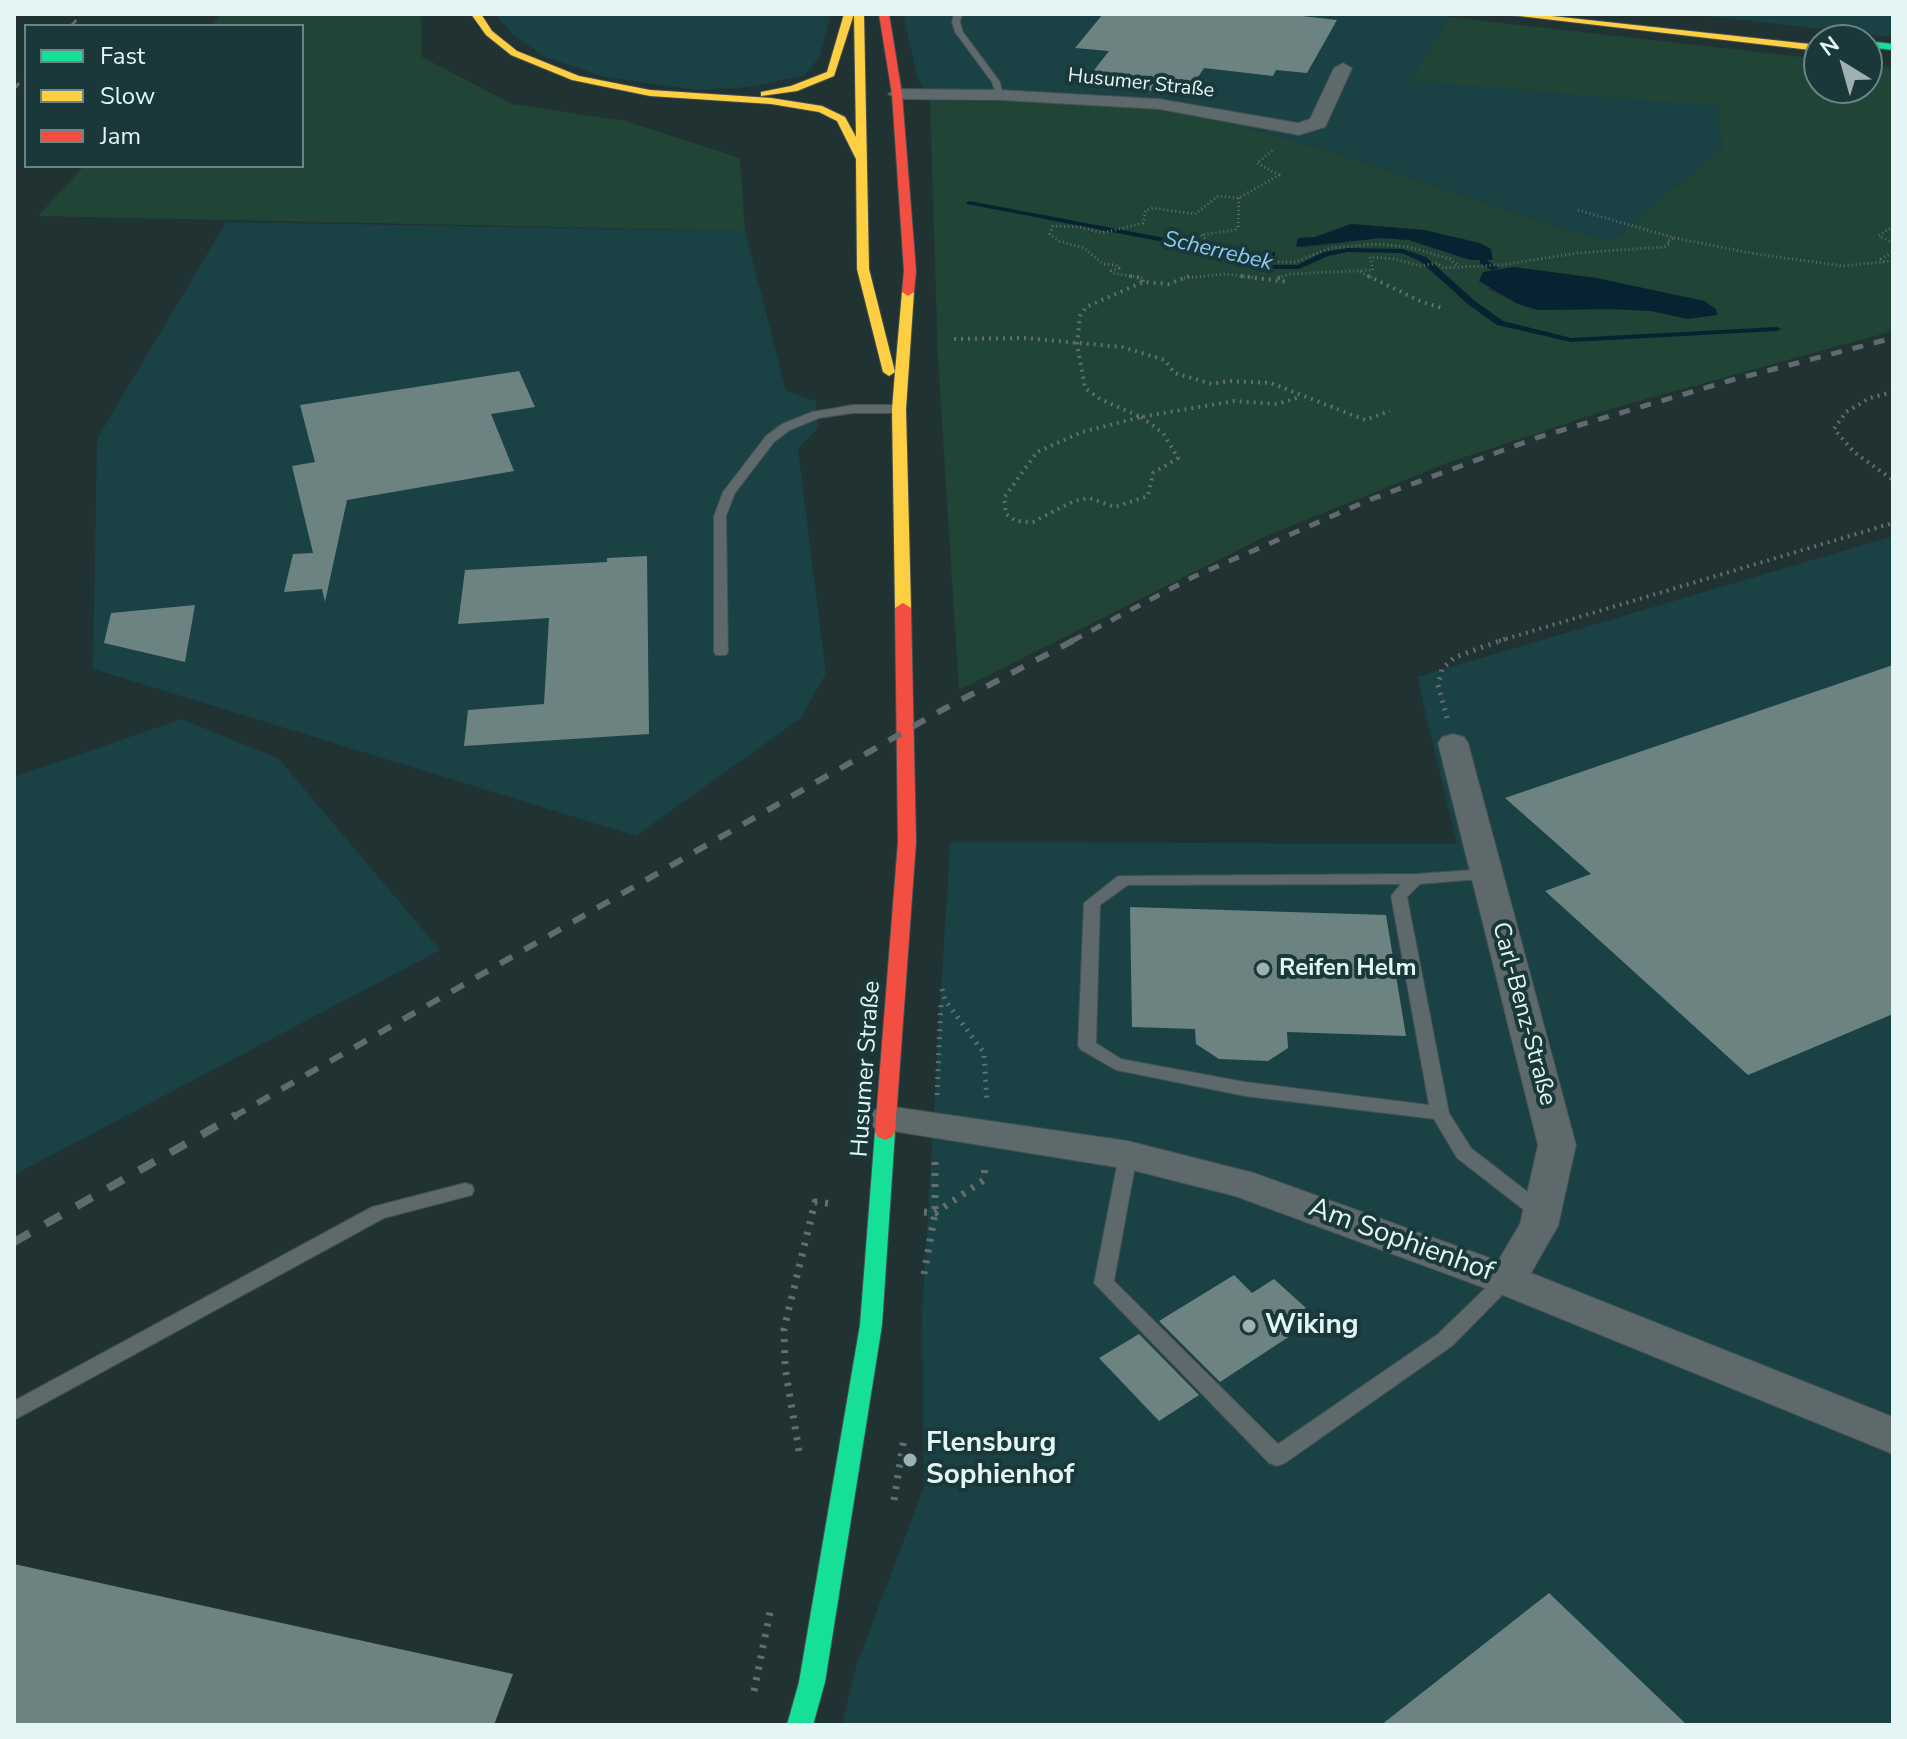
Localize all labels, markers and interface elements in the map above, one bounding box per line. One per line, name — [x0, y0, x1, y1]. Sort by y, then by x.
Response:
legend — [24, 24, 304, 168]
north arrow — [1803, 24, 1883, 104]
text: N — [1814, 29, 1845, 63]
text: Fast — [100, 40, 145, 72]
street label: Husumer Straße — [1067, 64, 1215, 104]
text: Slow — [100, 80, 155, 112]
text: Jam — [100, 120, 141, 152]
water label: Scherrebek — [1161, 227, 1275, 277]
street label: Carl-Benz-Straße — [1485, 919, 1561, 1109]
place label: Reifen Helm — [1279, 955, 1416, 983]
marker: Reifen Helm — [1254, 960, 1272, 978]
street label: Husumer Straße — [846, 980, 888, 1158]
street label: Am Sophienhof — [1304, 1192, 1498, 1290]
place label: Wiking — [1265, 1309, 1359, 1343]
marker: Wiking — [1240, 1317, 1258, 1335]
place label: Flensburg Sophienhof — [926, 1427, 1074, 1493]
marker: Flensburg Sophienhof — [901, 1451, 919, 1469]

